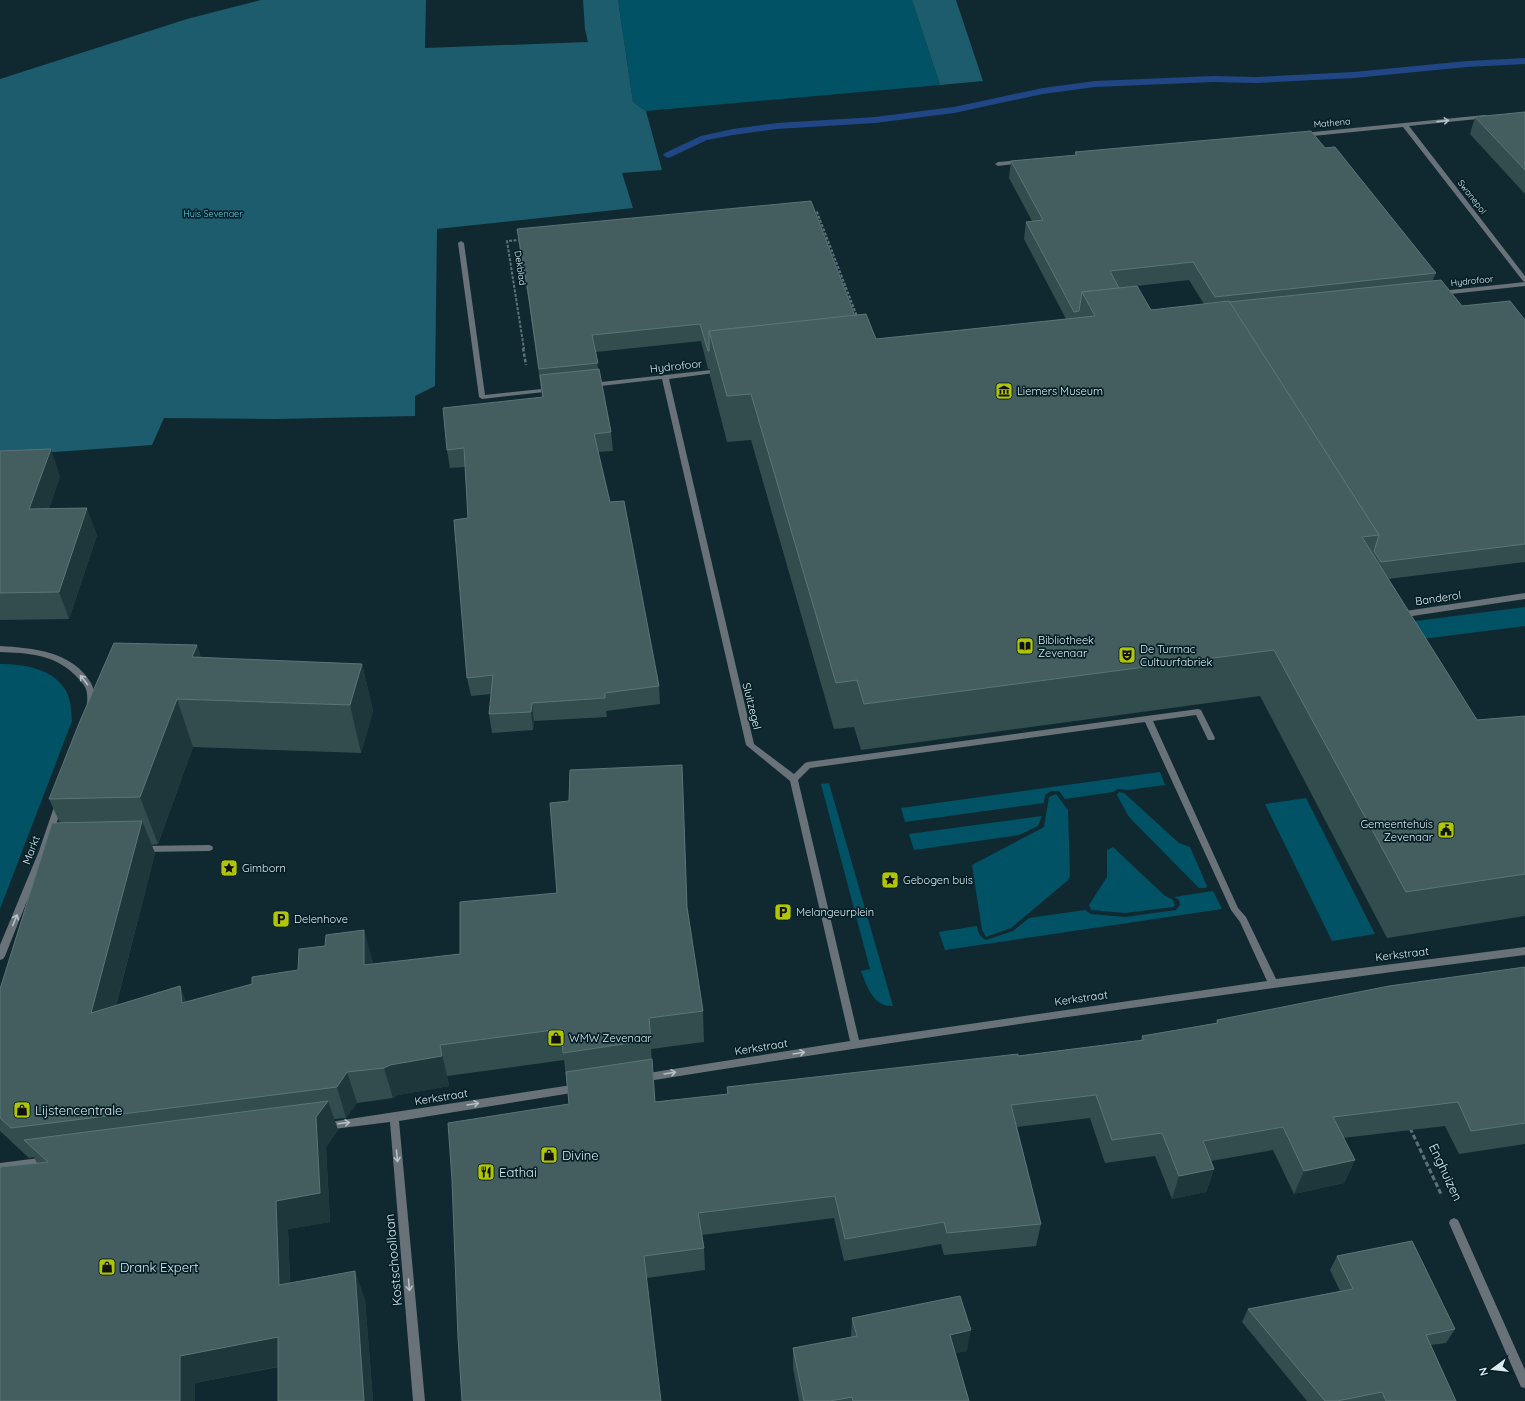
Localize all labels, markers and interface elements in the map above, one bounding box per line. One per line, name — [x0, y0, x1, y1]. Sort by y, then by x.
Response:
street label: Mathena — [1313, 115, 1351, 130]
one-way arrow — [1436, 118, 1449, 125]
street label: Swanepol — [1456, 177, 1489, 216]
park label: Huis Sevenaer — [183, 208, 243, 219]
street label: Dekblad — [513, 250, 528, 286]
street label: Hydrofoor — [1450, 273, 1494, 288]
street label: Hydrofoor — [649, 356, 704, 376]
museum icon: Liemers Museum — [994, 381, 1014, 401]
place label: Liemers Museum — [1017, 384, 1103, 398]
street label: Banderol — [1414, 588, 1462, 608]
place label: Bibliotheek Zevenaar — [1038, 633, 1094, 660]
library icon: Bibliotheek Zevenaar — [1015, 636, 1035, 656]
place label: De Turmac Cultuurfabriek — [1140, 642, 1213, 669]
theatre icon: De Turmac Cultuurfabriek — [1117, 645, 1137, 665]
one-way arrow — [79, 674, 88, 685]
street label: Sluitzegel — [739, 681, 765, 731]
place label: Gemeentehuis Zevenaar — [1360, 817, 1434, 844]
public building icon: Gemeentehuis Zevenaar — [1436, 820, 1456, 840]
street label: Markt — [19, 833, 43, 866]
place icon: Gimborn — [219, 858, 239, 878]
place label: Gimborn — [242, 861, 286, 875]
place icon: Gebogen buis — [880, 870, 900, 890]
place label: Gebogen buis — [903, 873, 973, 887]
parking icon: Melangeurplein — [773, 902, 793, 922]
place label: Melangeurplein — [796, 905, 874, 919]
parking icon: Delenhove — [271, 909, 291, 929]
place label: Delenhove — [294, 912, 348, 926]
one-way arrow — [11, 914, 19, 926]
street label: Kerkstraat — [1375, 944, 1430, 964]
street label: Kerkstraat — [1053, 987, 1109, 1009]
shop icon: WMW Zevenaar — [546, 1028, 566, 1048]
place label: WMW Zevenaar — [569, 1031, 652, 1045]
street label: Kerkstraat — [733, 1036, 789, 1058]
one-way arrow — [792, 1049, 805, 1057]
one-way arrow — [663, 1069, 676, 1077]
street label: Kerkstraat — [413, 1086, 469, 1108]
shop icon: Lijstencentrale — [12, 1100, 32, 1120]
one-way arrow — [466, 1100, 479, 1108]
place label: Lijstencentrale — [35, 1102, 122, 1118]
one-way arrow — [337, 1119, 350, 1127]
street label: Enghuizen — [1426, 1141, 1466, 1203]
shop icon: Divine — [539, 1145, 559, 1165]
place label: Divine — [562, 1147, 599, 1163]
one-way arrow — [394, 1149, 401, 1162]
restaurant icon: Eathai — [476, 1162, 496, 1182]
place label: Eathai — [499, 1164, 537, 1180]
street label: Kostschoollaan — [381, 1213, 405, 1307]
shop icon: Drank Expert — [97, 1257, 117, 1277]
place label: Drank Expert — [120, 1259, 198, 1275]
one-way arrow — [405, 1278, 413, 1291]
north arrow — [1473, 1349, 1513, 1389]
text: N — [1476, 1366, 1491, 1377]

